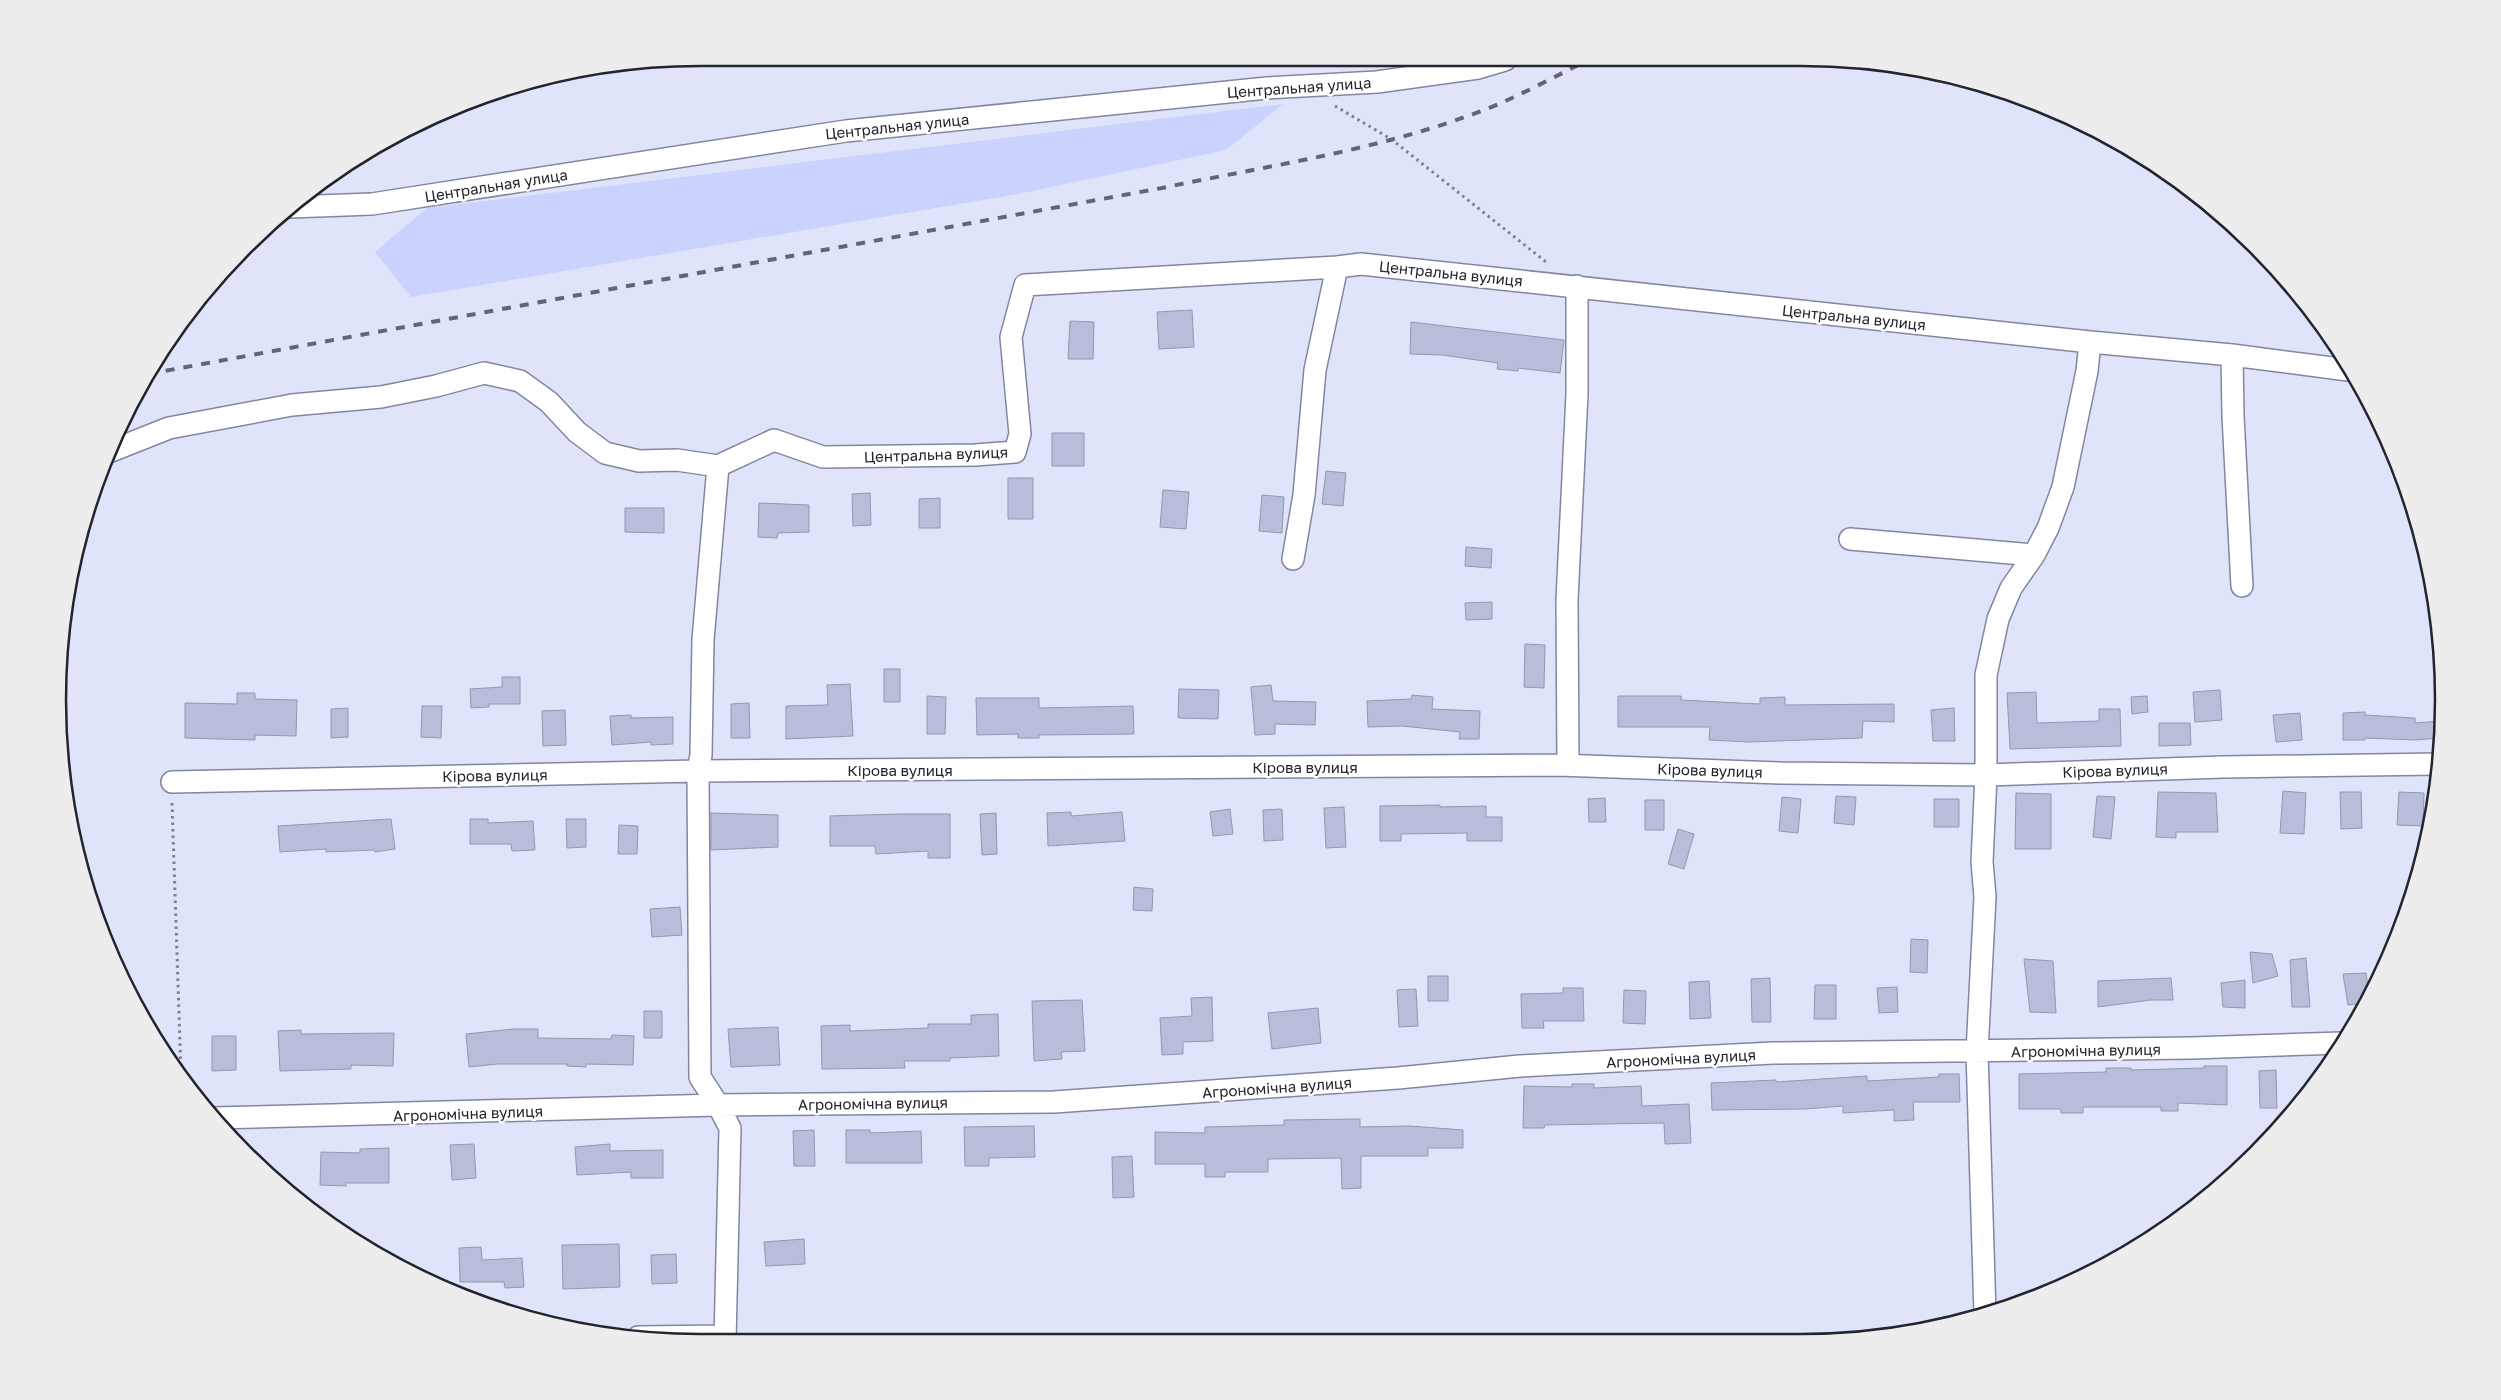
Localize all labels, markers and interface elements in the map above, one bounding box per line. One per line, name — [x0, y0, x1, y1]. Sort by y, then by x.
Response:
street label: Центральная улица — [1226, 73, 1372, 101]
street label: Центральная улица — [824, 109, 970, 143]
street label: Центральная улица — [423, 165, 569, 205]
street label: Центральна вулиця — [1378, 256, 1524, 290]
street label: Центральна вулиця — [1781, 300, 1927, 334]
street label: Центральна вулиця — [864, 442, 1008, 466]
street label: Кірова вулиця — [1252, 758, 1358, 776]
street label: Кірова вулиця — [1657, 759, 1763, 781]
street label: Кірова вулиця — [2062, 759, 2168, 781]
street label: Кірова вулиця — [847, 761, 953, 779]
street label: Кірова вулиця — [442, 765, 548, 785]
street label: Агрономічна вулиця — [2011, 1040, 2161, 1060]
street label: Агрономічна вулиця — [1606, 1045, 1756, 1071]
street label: Агрономічна вулиця — [1202, 1073, 1352, 1101]
street label: Агрономічна вулиця — [798, 1093, 948, 1113]
street label: Агрономічна вулиця — [393, 1101, 543, 1125]

